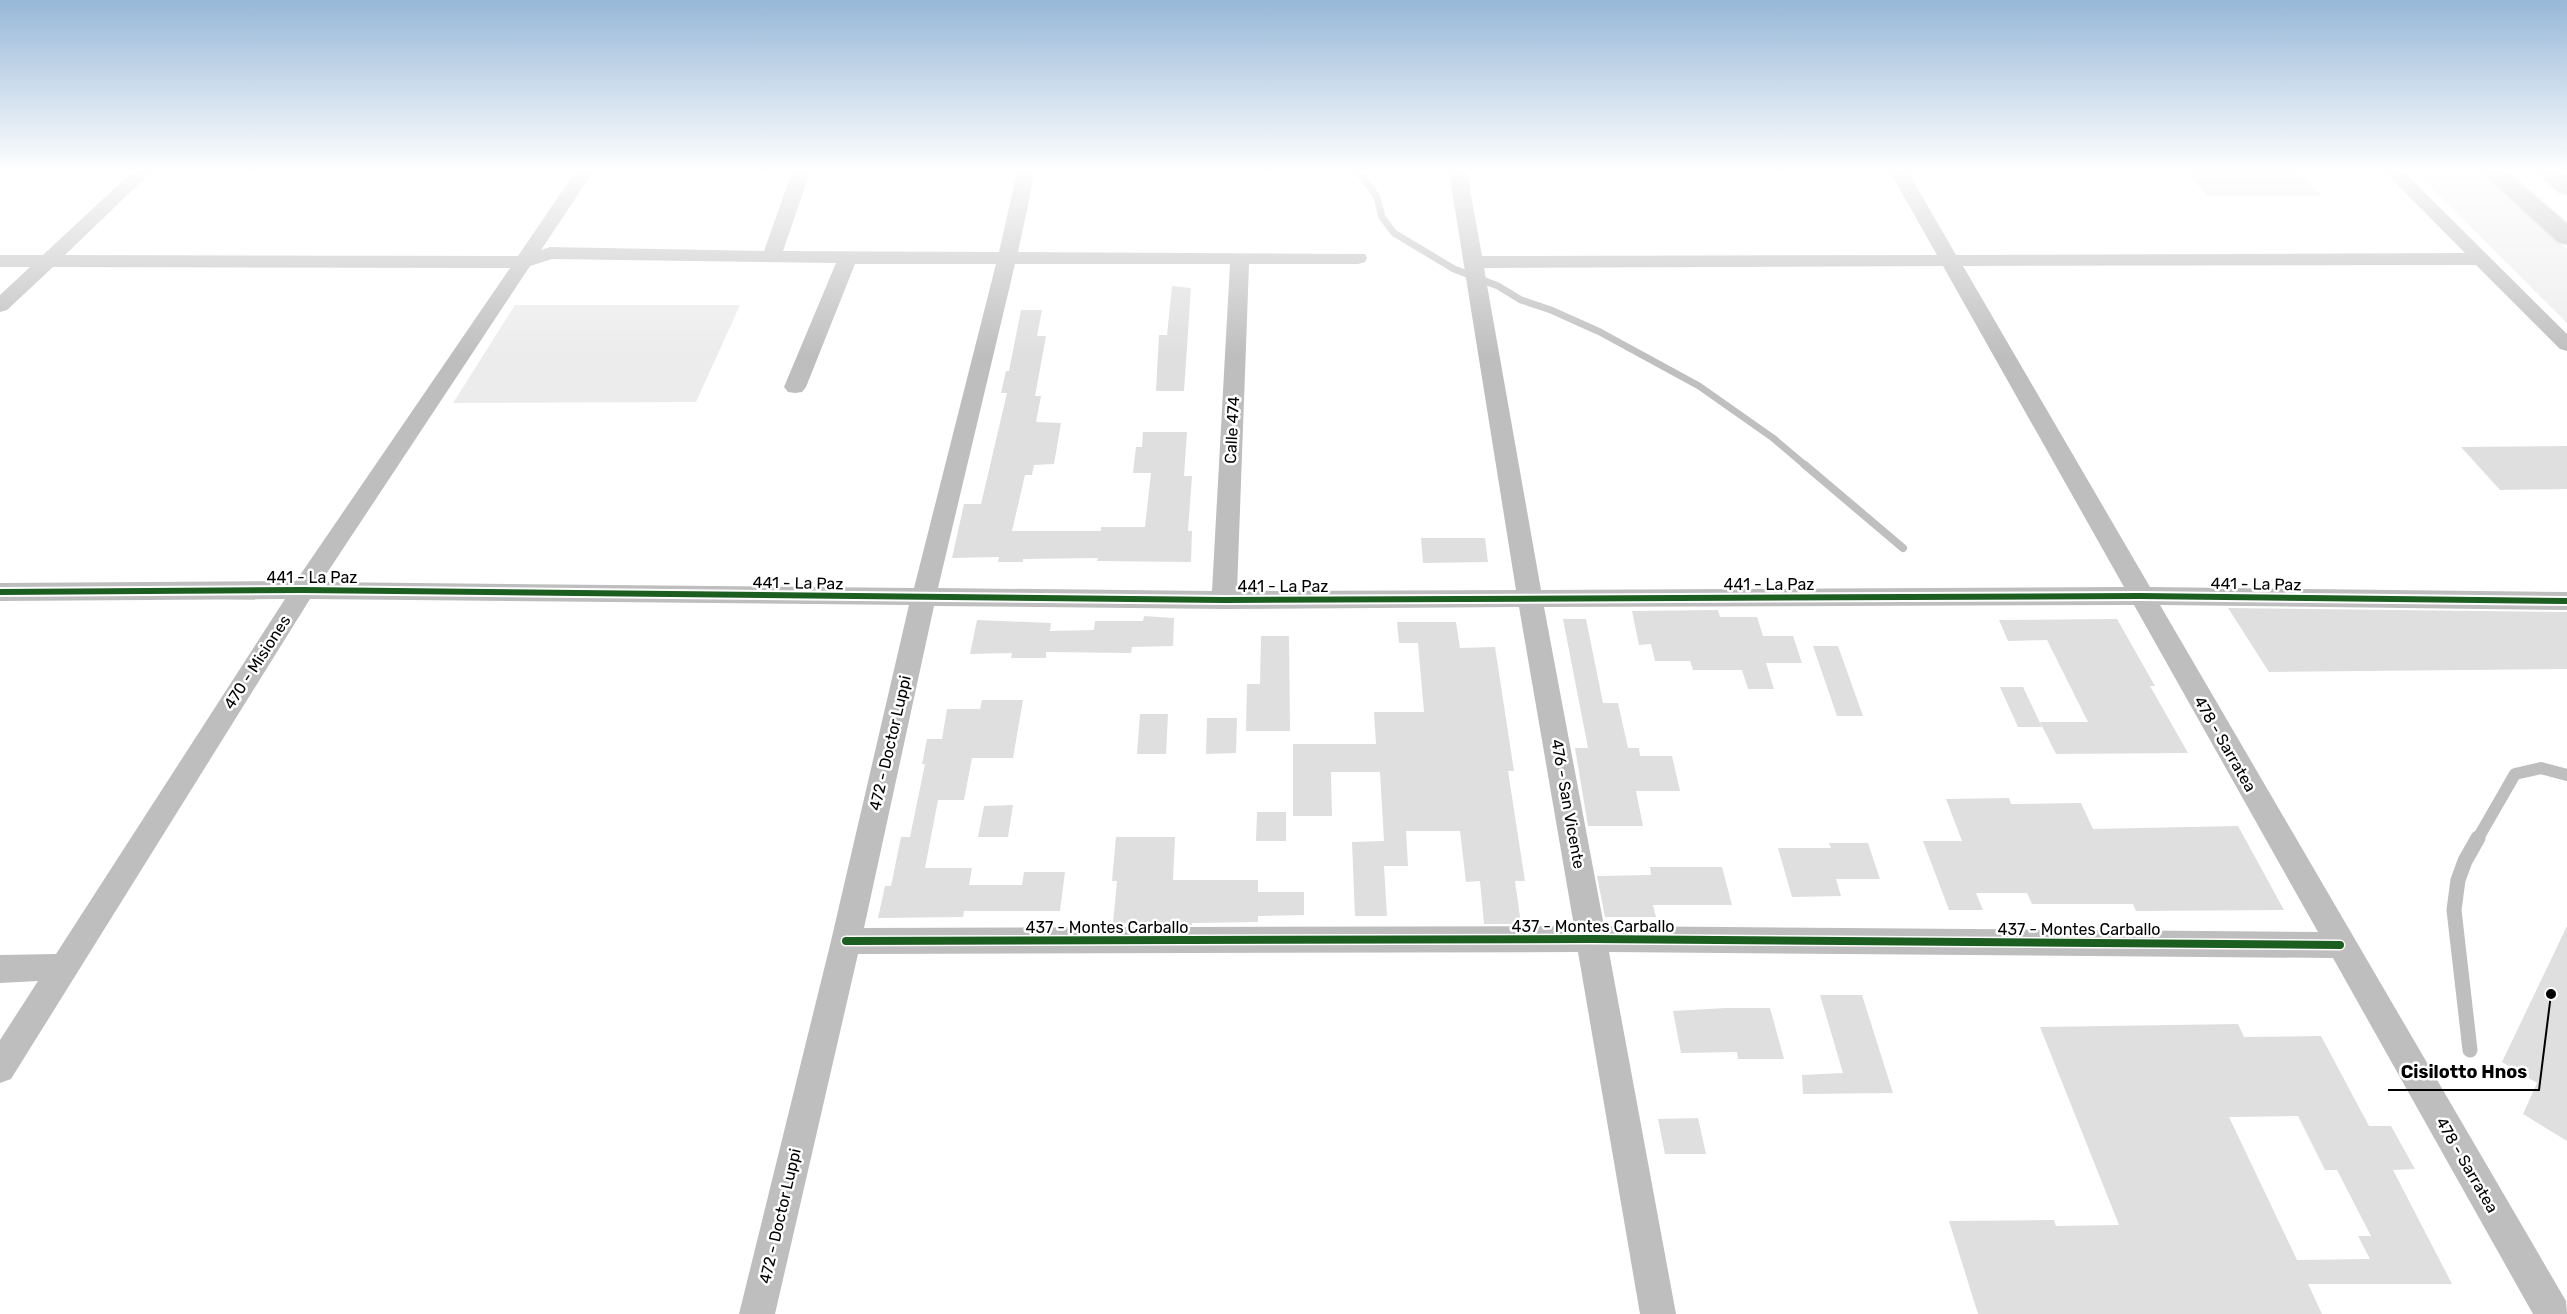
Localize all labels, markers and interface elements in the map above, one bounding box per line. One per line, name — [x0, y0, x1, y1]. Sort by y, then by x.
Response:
street label: Calle 474 — [1221, 396, 1243, 464]
street label: 441 - La Paz — [267, 568, 357, 587]
street label: 441 - La Paz — [752, 573, 844, 593]
street label: 441 - La Paz — [2210, 574, 2302, 594]
street label: 441 - La Paz — [1724, 575, 1814, 594]
street label: 441 - La Paz — [1238, 577, 1328, 596]
street label: 470 - Misiones — [220, 611, 294, 713]
street label: 472 - Doctor Luppi — [865, 673, 915, 813]
street label: 478 - Sarratea — [2190, 693, 2260, 795]
street label: 476 - San Vicente — [1547, 738, 1589, 870]
street label: 437 - Montes Carballo — [1512, 917, 1675, 936]
street label: 437 - Montes Carballo — [1026, 918, 1189, 937]
street label: 437 - Montes Carballo — [1998, 920, 2161, 939]
callout: Cisilotto Hnos — [2388, 1054, 2539, 1090]
text: Cisilotto Hnos — [2401, 1061, 2527, 1083]
street label: 478 - Sarratea — [2432, 1114, 2502, 1216]
street label: 472 - Doctor Luppi — [755, 1146, 805, 1286]

